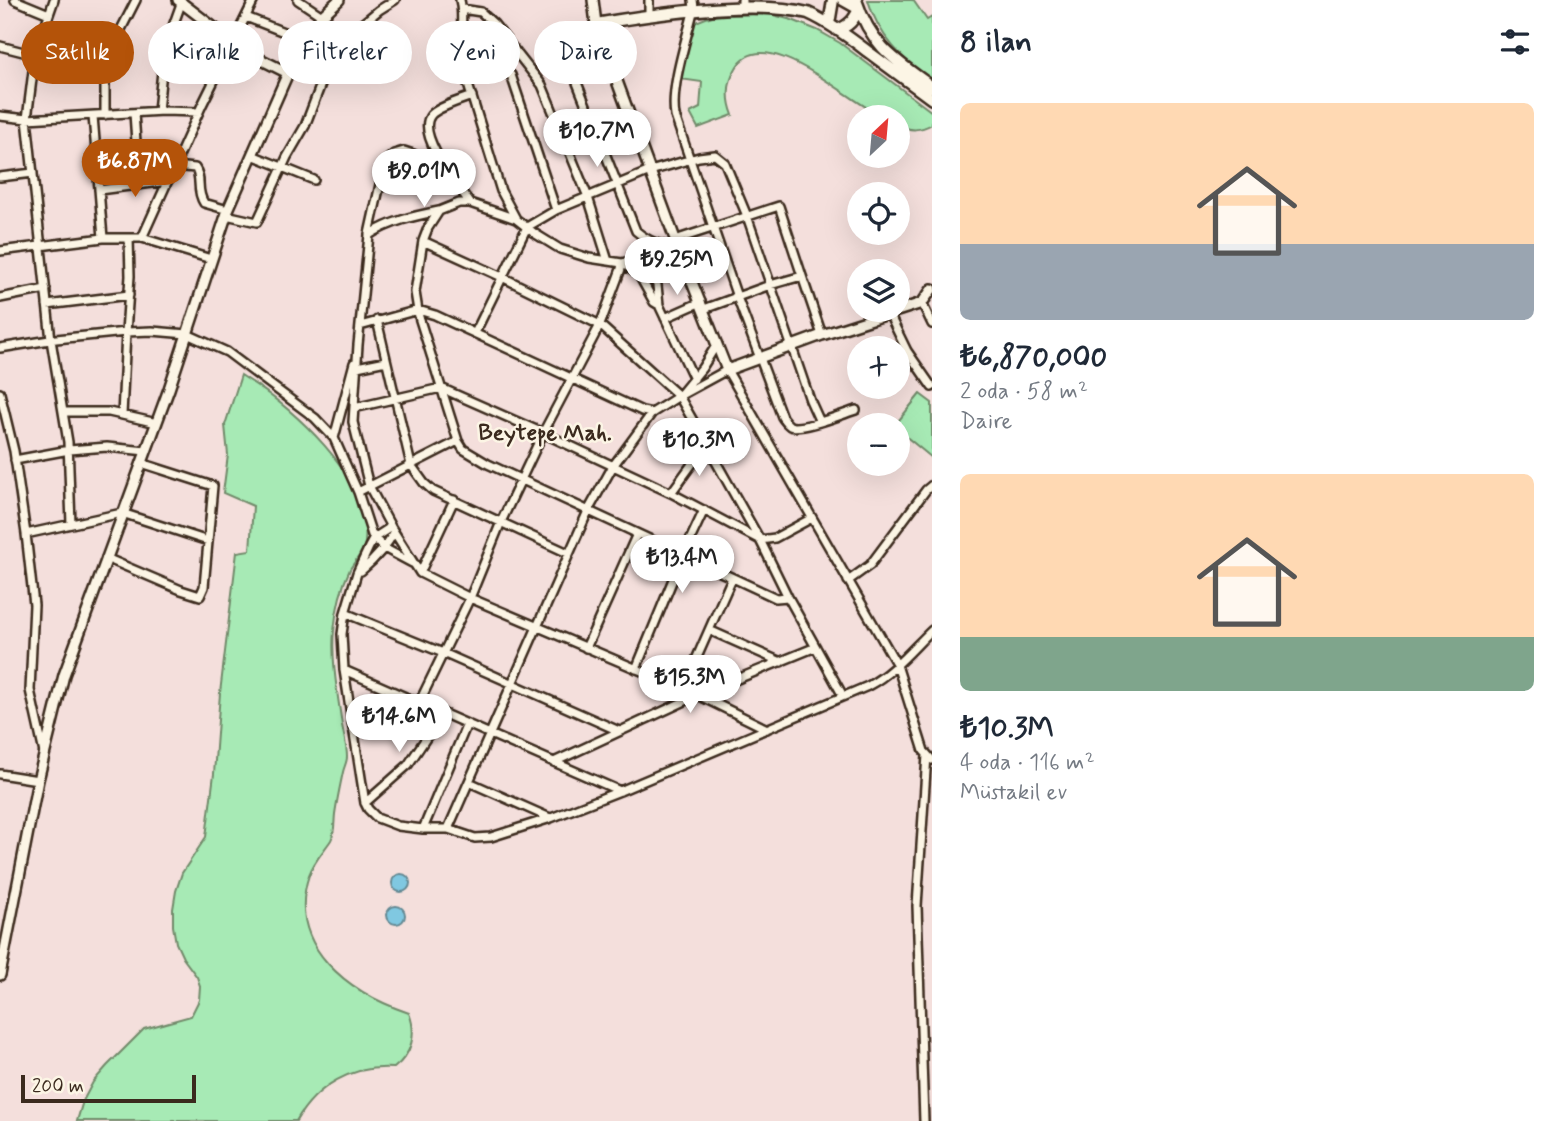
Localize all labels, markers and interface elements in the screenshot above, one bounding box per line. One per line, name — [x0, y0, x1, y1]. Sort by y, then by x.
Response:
chip: Satılık — [21, 21, 134, 84]
chip: Kiralık — [148, 21, 264, 84]
chip: Filtreler — [278, 21, 412, 84]
chip: Yeni — [426, 21, 520, 84]
chip: Daire — [534, 21, 637, 84]
text: 8 ilan — [960, 23, 1032, 62]
icon: filters — [1496, 23, 1534, 61]
north arrow — [847, 105, 910, 168]
map controls — [847, 105, 910, 476]
pin: ₺10.7M — [540, 110, 654, 169]
text: ₺10.7M — [559, 117, 635, 147]
pin: ₺6.87M — [78, 140, 192, 199]
text: ₺6.87M — [98, 147, 172, 177]
icon: home — [1184, 148, 1310, 274]
pin: ₺9.01M — [367, 150, 481, 209]
text: ₺9.01M — [388, 157, 460, 187]
button: locate — [847, 182, 910, 245]
pin: ₺9.25M — [620, 238, 734, 297]
text: ₺9.25M — [641, 245, 713, 275]
button: layers — [847, 259, 910, 322]
button: + — [847, 336, 910, 399]
text: ₺6,870,000 — [960, 338, 1107, 377]
text: 2 oda · 58 m² — [960, 377, 1088, 407]
text: Daire — [960, 407, 1012, 437]
button: − — [847, 413, 910, 476]
district label: Beytepe Mah. — [478, 419, 612, 449]
pin: ₺10.3M — [642, 419, 756, 478]
text: ₺10.3M — [663, 426, 735, 456]
icon: home — [1184, 519, 1310, 645]
pin: ₺13.4M — [625, 536, 739, 595]
text: ₺13.4M — [646, 543, 718, 573]
pin: ₺15.3M — [633, 656, 747, 715]
text: ₺15.3M — [654, 663, 726, 693]
pin: ₺14.6M — [342, 694, 456, 754]
text: ₺14.6M — [362, 702, 436, 732]
text: ₺10.3M — [960, 709, 1054, 748]
text: 4 oda · 116 m² — [960, 748, 1095, 778]
text: Müstakil ev — [960, 778, 1067, 808]
scale bar — [21, 1072, 196, 1104]
text: 200 m — [32, 1074, 84, 1099]

